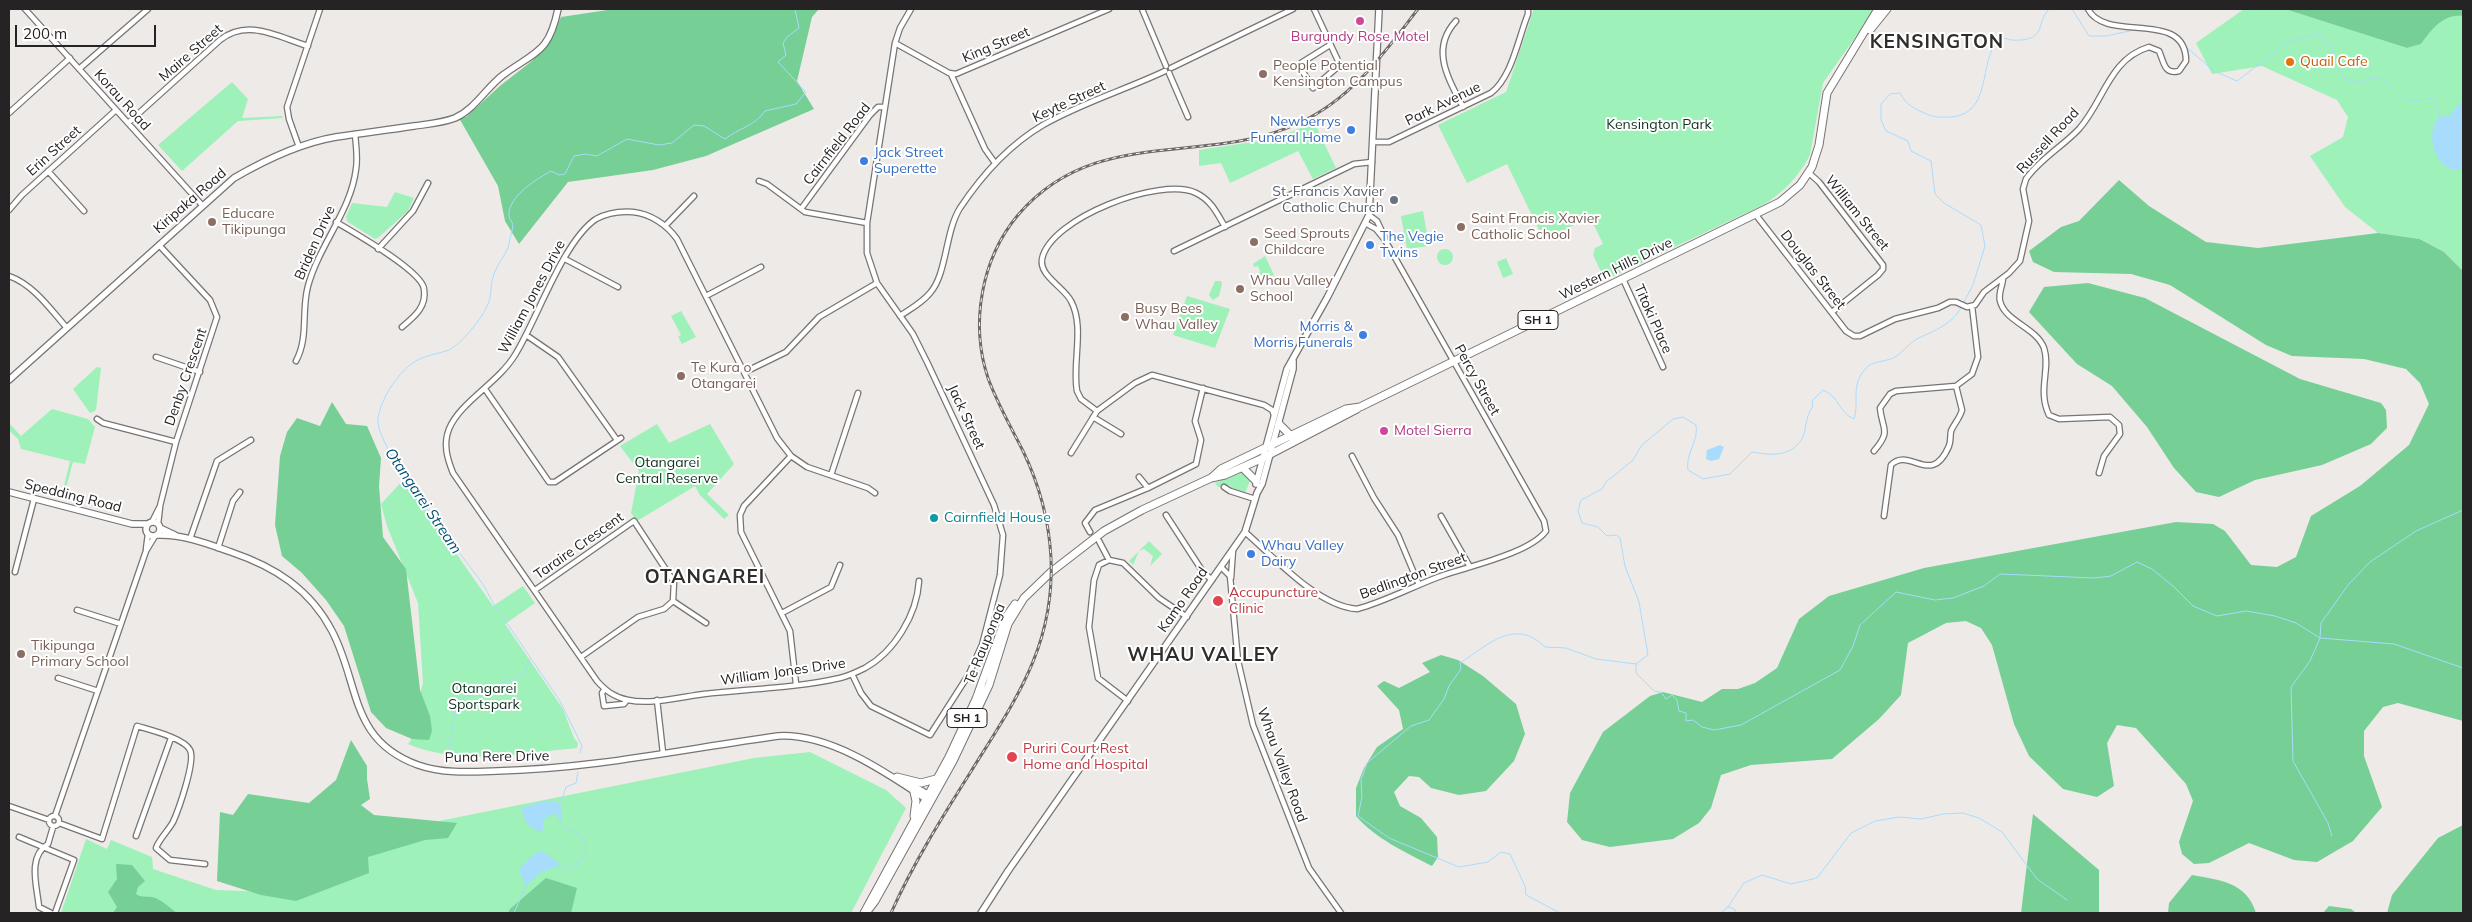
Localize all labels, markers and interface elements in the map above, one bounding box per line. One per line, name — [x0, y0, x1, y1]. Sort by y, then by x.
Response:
scale bar — [18, 15, 159, 47]
marker: Burgundy Rose Motel — [1354, 15, 1366, 27]
street label: Maire Street — [156, 21, 226, 85]
street label: King Street — [960, 23, 1032, 67]
text: 200 m — [23, 24, 67, 43]
place label: Burgundy Rose Motel — [1291, 29, 1429, 45]
district label: KENSINGTON — [1869, 31, 2005, 53]
place label: Quail Cafe — [2300, 54, 2368, 70]
marker: Quail Cafe — [2284, 56, 2296, 68]
place label: People Potential Kensington Campus — [1273, 58, 1403, 90]
street label: Korau Road — [90, 66, 154, 134]
marker: People Potential Kensington Campus — [1257, 68, 1269, 80]
street label: Keyte Street — [1030, 78, 1108, 126]
street label: Park Avenue — [1403, 79, 1483, 129]
street label: Cairnfield Road — [800, 100, 874, 188]
street label: Russell Road — [2013, 105, 2083, 177]
place label: Newberrys Funeral Home — [1250, 114, 1341, 146]
park label: Kensington Park — [1606, 117, 1712, 133]
street label: Erin Street — [23, 122, 85, 180]
marker: Newberrys Funeral Home — [1345, 124, 1357, 136]
place label: Jack Street Superette — [874, 145, 944, 178]
marker: Jack Street Superette — [858, 155, 870, 167]
street label: Kiripaka Road — [150, 165, 230, 237]
street label: William Street — [1822, 172, 1892, 254]
place label: St. Francis Xavier Catholic Church — [1272, 184, 1384, 216]
marker: St. Francis Xavier Catholic Church — [1388, 194, 1400, 206]
street label: Briden Drive — [291, 203, 339, 283]
place label: Educare Tikipunga — [222, 206, 286, 238]
place label: Saint Francis Xavier Catholic School — [1471, 211, 1599, 243]
marker: Educare Tikipunga — [206, 216, 218, 228]
marker: Saint Francis Xavier Catholic School — [1455, 221, 1467, 233]
place label: Seed Sprouts Childcare — [1264, 226, 1350, 258]
street label: Douglas Street — [1777, 227, 1849, 313]
place label: The Vegie Twins — [1380, 229, 1444, 262]
street label: Western Hills Drive — [1557, 234, 1675, 304]
marker: Seed Sprouts Childcare — [1248, 236, 1260, 248]
street label: William Jones Drive — [495, 237, 569, 357]
marker: The Vegie Twins — [1364, 239, 1376, 251]
place label: Whau Valley School — [1250, 273, 1333, 306]
street label: Titoki Place — [1630, 282, 1676, 356]
marker: Whau Valley School — [1234, 283, 1246, 295]
place label: Busy Bees Whau Valley — [1135, 301, 1218, 334]
road number: SH 1 — [1518, 310, 1558, 330]
marker: Busy Bees Whau Valley — [1119, 311, 1131, 323]
place label: Morris & Morris Funerals — [1254, 319, 1353, 352]
street label: Denby Crescent — [161, 326, 211, 428]
marker: Morris & Morris Funerals — [1357, 329, 1369, 341]
street label: Percy Street — [1451, 342, 1503, 418]
place label: Te Kura o Otangarei — [691, 360, 756, 392]
marker: Te Kura o Otangarei — [675, 370, 687, 382]
street label: Jack Street — [944, 382, 988, 452]
place label: Motel Sierra — [1394, 423, 1472, 439]
marker: Motel Sierra — [1378, 425, 1390, 437]
water label: Otangarei Stream — [381, 445, 465, 557]
park label: Otangarei Central Reserve — [616, 455, 718, 488]
street label: Spedding Road — [23, 476, 123, 516]
street label: Taraire Crescent — [531, 509, 627, 583]
place label: Cairnfield House — [944, 510, 1051, 526]
marker: Cairnfield House — [928, 512, 940, 524]
place label: Whau Valley Dairy — [1261, 538, 1344, 570]
marker: Whau Valley Dairy — [1245, 548, 1257, 560]
street label: Bedlington Street — [1357, 549, 1469, 603]
street label: Kamo Road — [1154, 564, 1212, 636]
district label: OTANGAREI — [644, 566, 766, 588]
place label: Accupuncture Clinic — [1229, 585, 1318, 618]
marker: Accupuncture Clinic — [1211, 594, 1225, 608]
street label: Te Rauponga — [961, 601, 1009, 687]
place label: Tikipunga Primary School — [31, 638, 129, 670]
district label: WHAU VALLEY — [1126, 644, 1280, 666]
marker: Tikipunga Primary School — [15, 648, 27, 660]
street label: William Jones Drive — [719, 655, 847, 689]
park label: Otangarei Sportspark — [448, 681, 520, 714]
street label: Whau Valley Road — [1253, 705, 1311, 825]
road number: SH 1 — [947, 708, 987, 728]
place label: Puriri Court Rest Home and Hospital — [1023, 741, 1148, 774]
street label: Puna Rere Drive — [445, 748, 549, 766]
marker: Puriri Court Rest Home and Hospital — [1005, 750, 1019, 764]

